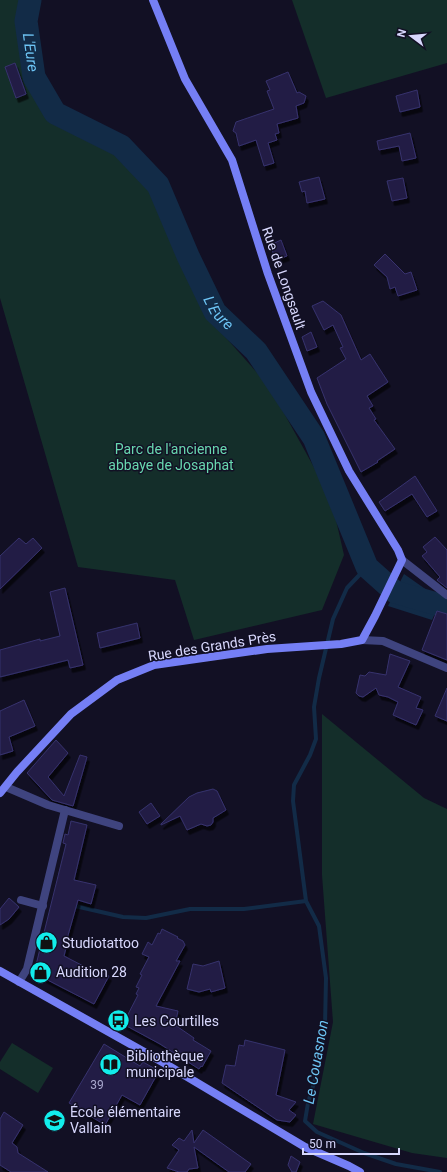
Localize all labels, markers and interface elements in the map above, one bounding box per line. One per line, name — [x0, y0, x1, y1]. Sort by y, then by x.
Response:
north arrow — [391, 16, 431, 56]
text: N — [395, 28, 409, 39]
water label: L'Eure — [19, 32, 42, 73]
street label: Rue de Longsault — [259, 224, 309, 332]
water label: L'Eure — [200, 293, 237, 334]
park label: Parc de l'ancienne abbaye de Josaphat — [108, 441, 234, 473]
street label: Rue des Grands Près — [147, 628, 277, 664]
shop icon: Studiotattoo — [33, 930, 59, 956]
place label: Studiotattoo — [62, 935, 139, 951]
shop icon: Audition 28 — [28, 959, 54, 985]
place label: Audition 28 — [56, 964, 127, 980]
bus stop icon: Les Courtilles — [105, 1008, 131, 1034]
place label: Les Courtilles — [134, 1013, 219, 1029]
water label: Le Couasnon — [300, 1019, 332, 1105]
place label: Bibliothèque municipale — [126, 1048, 204, 1080]
library icon: Bibliothèque municipale — [97, 1051, 123, 1077]
house number: 39 — [90, 1078, 104, 1092]
place label: École élémentaire Vallain — [70, 1103, 181, 1136]
school or university icon: École élémentaire Vallain — [41, 1107, 67, 1133]
scale bar — [303, 1130, 399, 1156]
text: 50 m — [309, 1137, 336, 1151]

